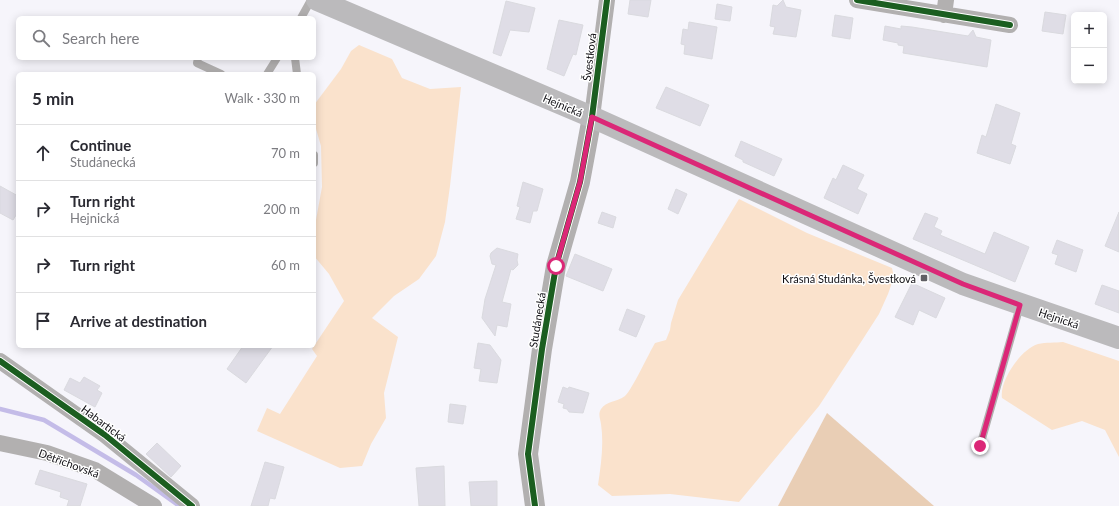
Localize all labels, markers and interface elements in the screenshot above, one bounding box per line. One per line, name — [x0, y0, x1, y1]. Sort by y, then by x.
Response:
map controls — [1071, 12, 1107, 84]
button: + — [1071, 12, 1107, 48]
search box — [16, 16, 316, 60]
icon: search — [30, 27, 52, 49]
text: Search here — [62, 29, 139, 47]
street label: Švestková — [580, 32, 598, 82]
button: − — [1071, 48, 1107, 84]
text: 5 min — [32, 88, 74, 109]
text: Walk · 330 m — [224, 90, 300, 106]
street label: Hejnická — [541, 91, 585, 119]
text: Continue — [70, 136, 131, 154]
icon: ahead — [32, 142, 54, 164]
text: 70 m — [271, 145, 300, 161]
text: Studánecká — [70, 154, 136, 170]
text: Turn right — [70, 192, 135, 210]
icon: right — [32, 198, 54, 220]
text: 200 m — [263, 201, 300, 217]
text: Hejnická — [70, 210, 119, 226]
icon: right — [32, 254, 54, 276]
text: Turn right — [70, 256, 135, 274]
text: 60 m — [271, 257, 300, 273]
route start — [547, 257, 565, 275]
place label: Krásná Studánka, Švestková — [782, 272, 916, 285]
marker: Krásná Studánka, Švestková — [919, 273, 929, 283]
street label: Studánecká — [526, 291, 548, 349]
street label: Hejnická — [1037, 305, 1081, 331]
icon: arrive — [32, 310, 54, 332]
text: Arrive at destination — [70, 312, 207, 330]
street label: Habartická — [79, 402, 129, 444]
route end — [971, 437, 989, 455]
street label: Dětřichovská — [37, 446, 101, 480]

